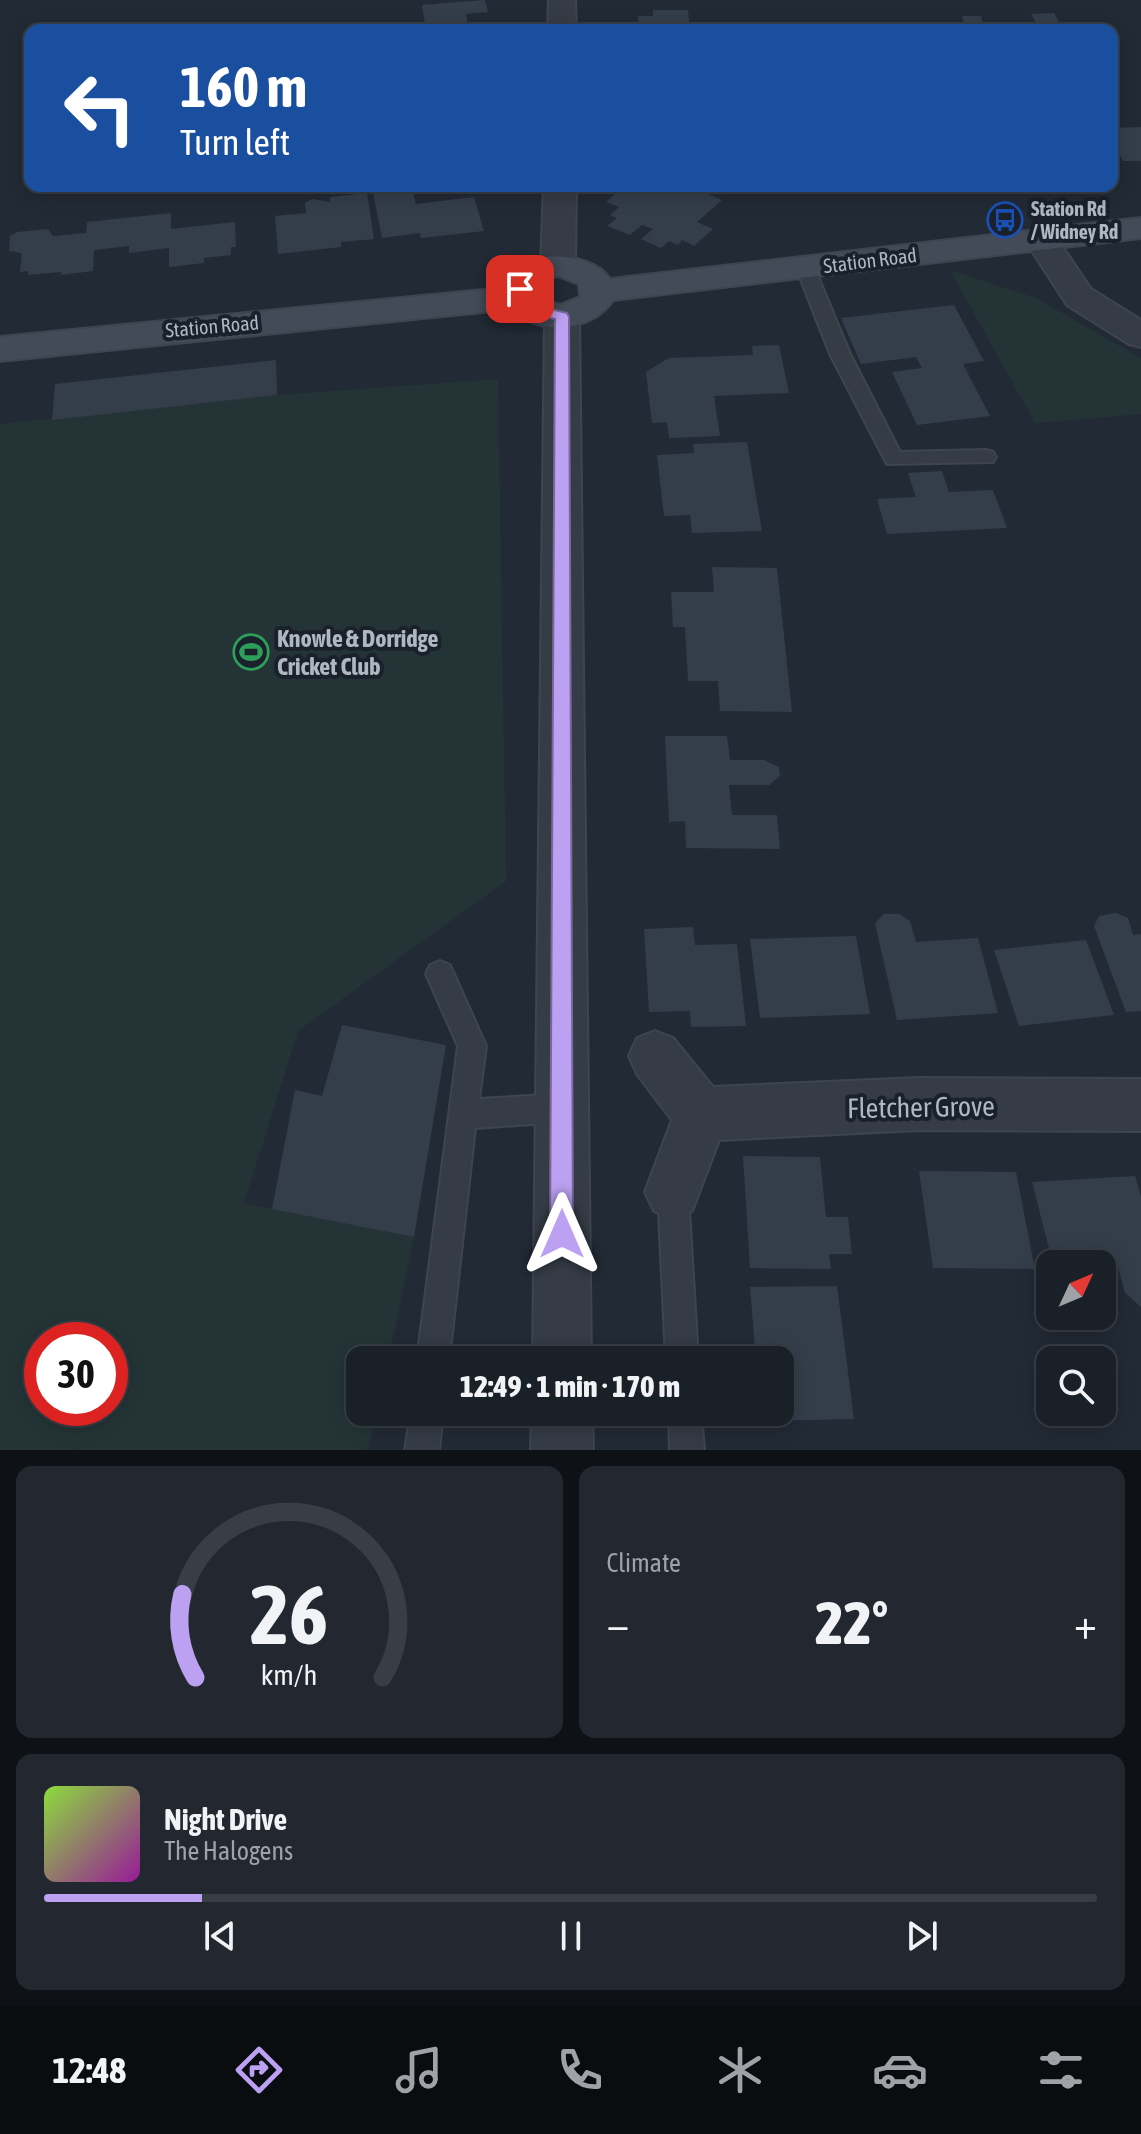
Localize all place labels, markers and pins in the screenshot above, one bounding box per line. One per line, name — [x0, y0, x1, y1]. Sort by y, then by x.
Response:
place label: Station Rd / Widney Rd — [1031, 197, 1118, 243]
bus stop icon: Station Rd / Widney Rd — [986, 201, 1024, 239]
pin — [486, 255, 554, 323]
place label: Knowle & Dorridge Cricket Club — [277, 625, 438, 680]
sports icon: Knowle & Dorridge Cricket Club — [232, 633, 270, 671]

